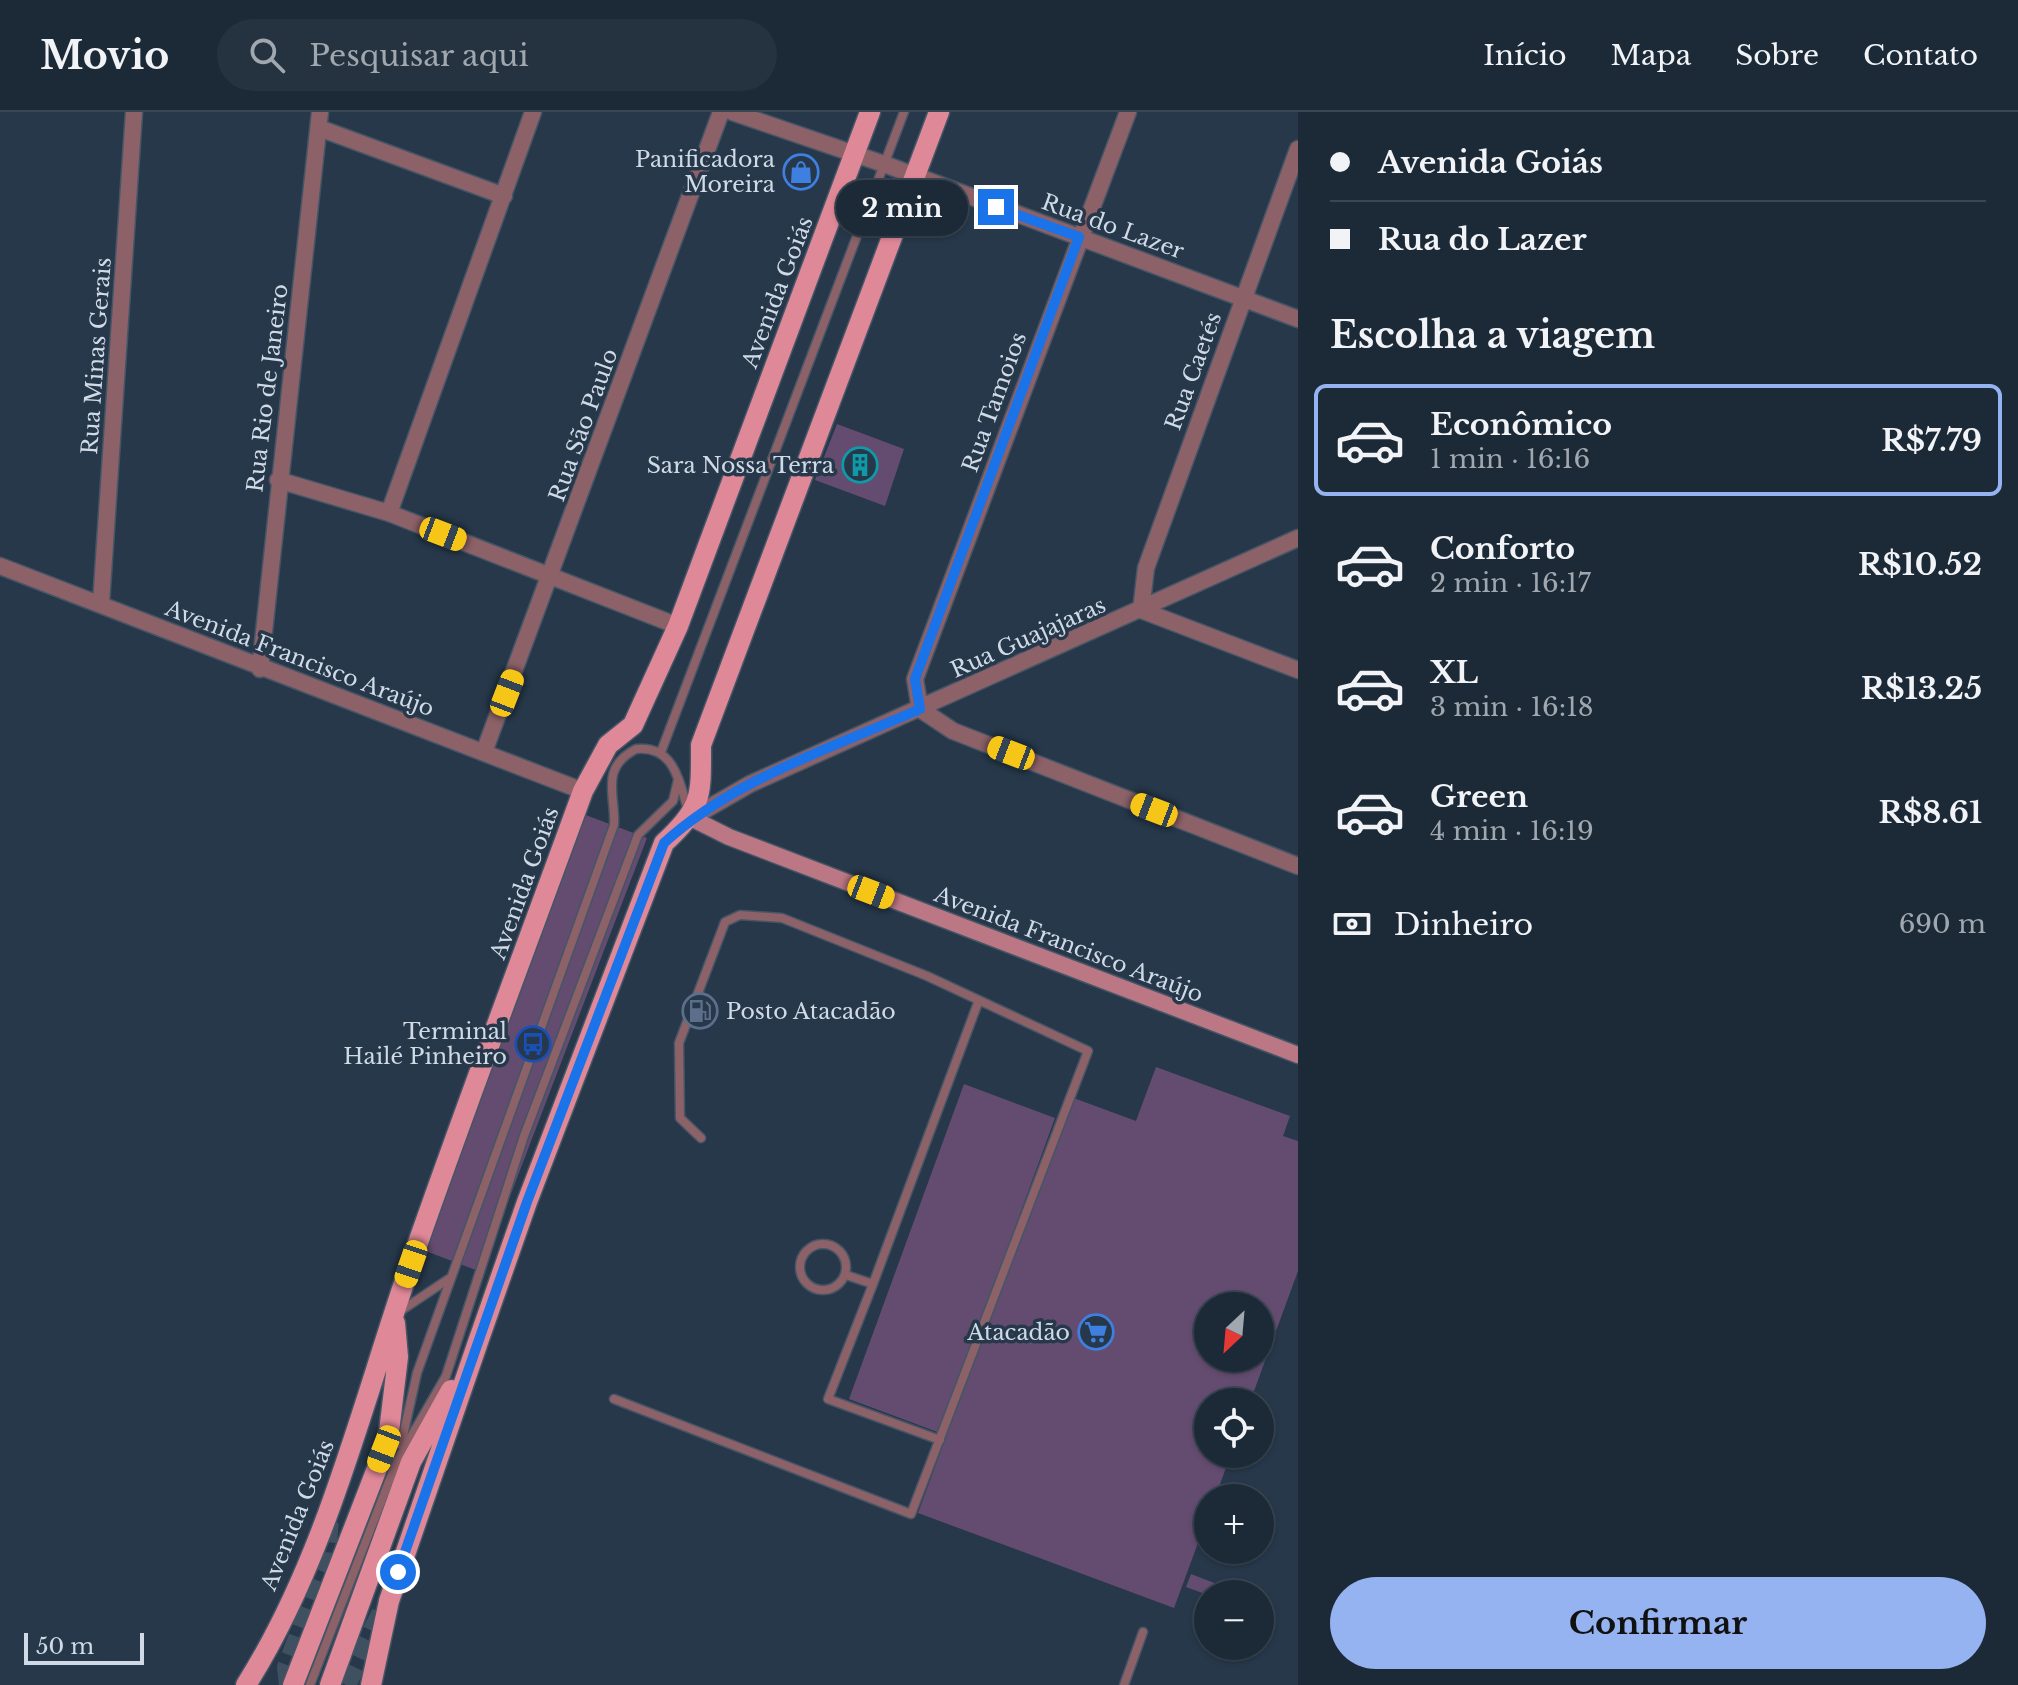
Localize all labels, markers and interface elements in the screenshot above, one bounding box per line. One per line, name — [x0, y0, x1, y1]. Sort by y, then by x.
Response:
search box — [217, 19, 777, 91]
text: Movio — [40, 32, 169, 79]
icon: search — [245, 33, 289, 77]
text: Pesquisar aqui — [309, 37, 529, 74]
text: Início — [1483, 38, 1567, 73]
text: Mapa — [1611, 38, 1691, 73]
text: Sobre — [1735, 38, 1819, 73]
text: Contato — [1863, 38, 1978, 73]
text: Avenida Goiás — [1378, 144, 1603, 181]
place label: Panificadora Moreira — [635, 146, 776, 198]
shop icon: Panificadora Moreira — [782, 153, 820, 191]
callout: 2 min — [836, 179, 968, 235]
street label: Rua do Lazer — [1038, 188, 1188, 265]
route end — [978, 189, 1014, 225]
text: 2 min — [862, 192, 942, 224]
street label: Avenida Goiás — [736, 213, 819, 373]
text: Rua do Lazer — [1378, 221, 1587, 258]
street label: Rua Minas Gerais — [76, 257, 117, 455]
street label: Rua Rio de Janeiro — [241, 282, 294, 494]
street label: Rua Caetés — [1160, 308, 1227, 434]
text: Escolha a viagem — [1330, 313, 1655, 358]
street label: Rua Tamoios — [957, 328, 1032, 476]
street label: Rua São Paulo — [543, 345, 624, 505]
icon: car — [1334, 404, 1406, 476]
text: Econômico — [1430, 406, 1612, 443]
text: R$7.79 — [1881, 422, 1982, 459]
text: 1 min · 16:16 — [1430, 443, 1590, 475]
building icon: Sara Nossa Terra — [841, 446, 879, 484]
place label: Sara Nossa Terra — [647, 452, 835, 479]
car — [416, 514, 470, 554]
icon: car — [1334, 528, 1406, 600]
text: Conforto — [1430, 530, 1575, 567]
text: R$10.52 — [1858, 546, 1982, 583]
text: 2 min · 16:17 — [1430, 567, 1591, 599]
street label: Rua Guajajaras — [947, 591, 1110, 684]
street label: Avenida Francisco Araújo — [161, 594, 438, 722]
icon: car — [1334, 652, 1406, 724]
text: XL — [1430, 654, 1478, 691]
car — [487, 666, 527, 720]
text: R$13.25 — [1861, 670, 1982, 707]
text: 3 min · 16:18 — [1430, 691, 1594, 723]
car — [984, 733, 1038, 773]
icon: car — [1334, 776, 1406, 848]
text: Green — [1430, 778, 1528, 815]
car — [1127, 790, 1181, 830]
text: R$8.61 — [1878, 794, 1982, 831]
street label: Avenida Goiás — [484, 803, 565, 964]
text: 4 min · 16:19 — [1430, 815, 1594, 847]
car — [844, 872, 898, 912]
street label: Avenida Francisco Araújo — [930, 880, 1207, 1008]
icon: cash — [1330, 902, 1374, 946]
text: Dinheiro — [1394, 906, 1533, 943]
text: 690 m — [1899, 908, 1986, 940]
fuel station icon: Posto Atacadão — [681, 992, 719, 1030]
place label: Posto Atacadão — [726, 998, 896, 1025]
place label: Terminal Hailé Pinheiro — [343, 1018, 507, 1070]
bus stop icon: Terminal Hailé Pinheiro — [514, 1025, 552, 1063]
car — [392, 1237, 430, 1291]
north arrow — [1194, 1292, 1274, 1372]
map controls — [1194, 1292, 1274, 1660]
supermarket icon: Atacadão — [1077, 1313, 1115, 1351]
place label: Atacadão — [966, 1319, 1070, 1346]
button: locate — [1194, 1388, 1274, 1468]
car — [364, 1422, 404, 1476]
street label: Avenida Goiás — [255, 1436, 340, 1595]
button: + — [1194, 1484, 1274, 1564]
route start — [380, 1554, 416, 1590]
button: Confirmar — [1330, 1577, 1986, 1669]
button: − — [1194, 1580, 1274, 1660]
scale bar — [24, 1629, 144, 1665]
text: 50 m — [36, 1633, 94, 1660]

